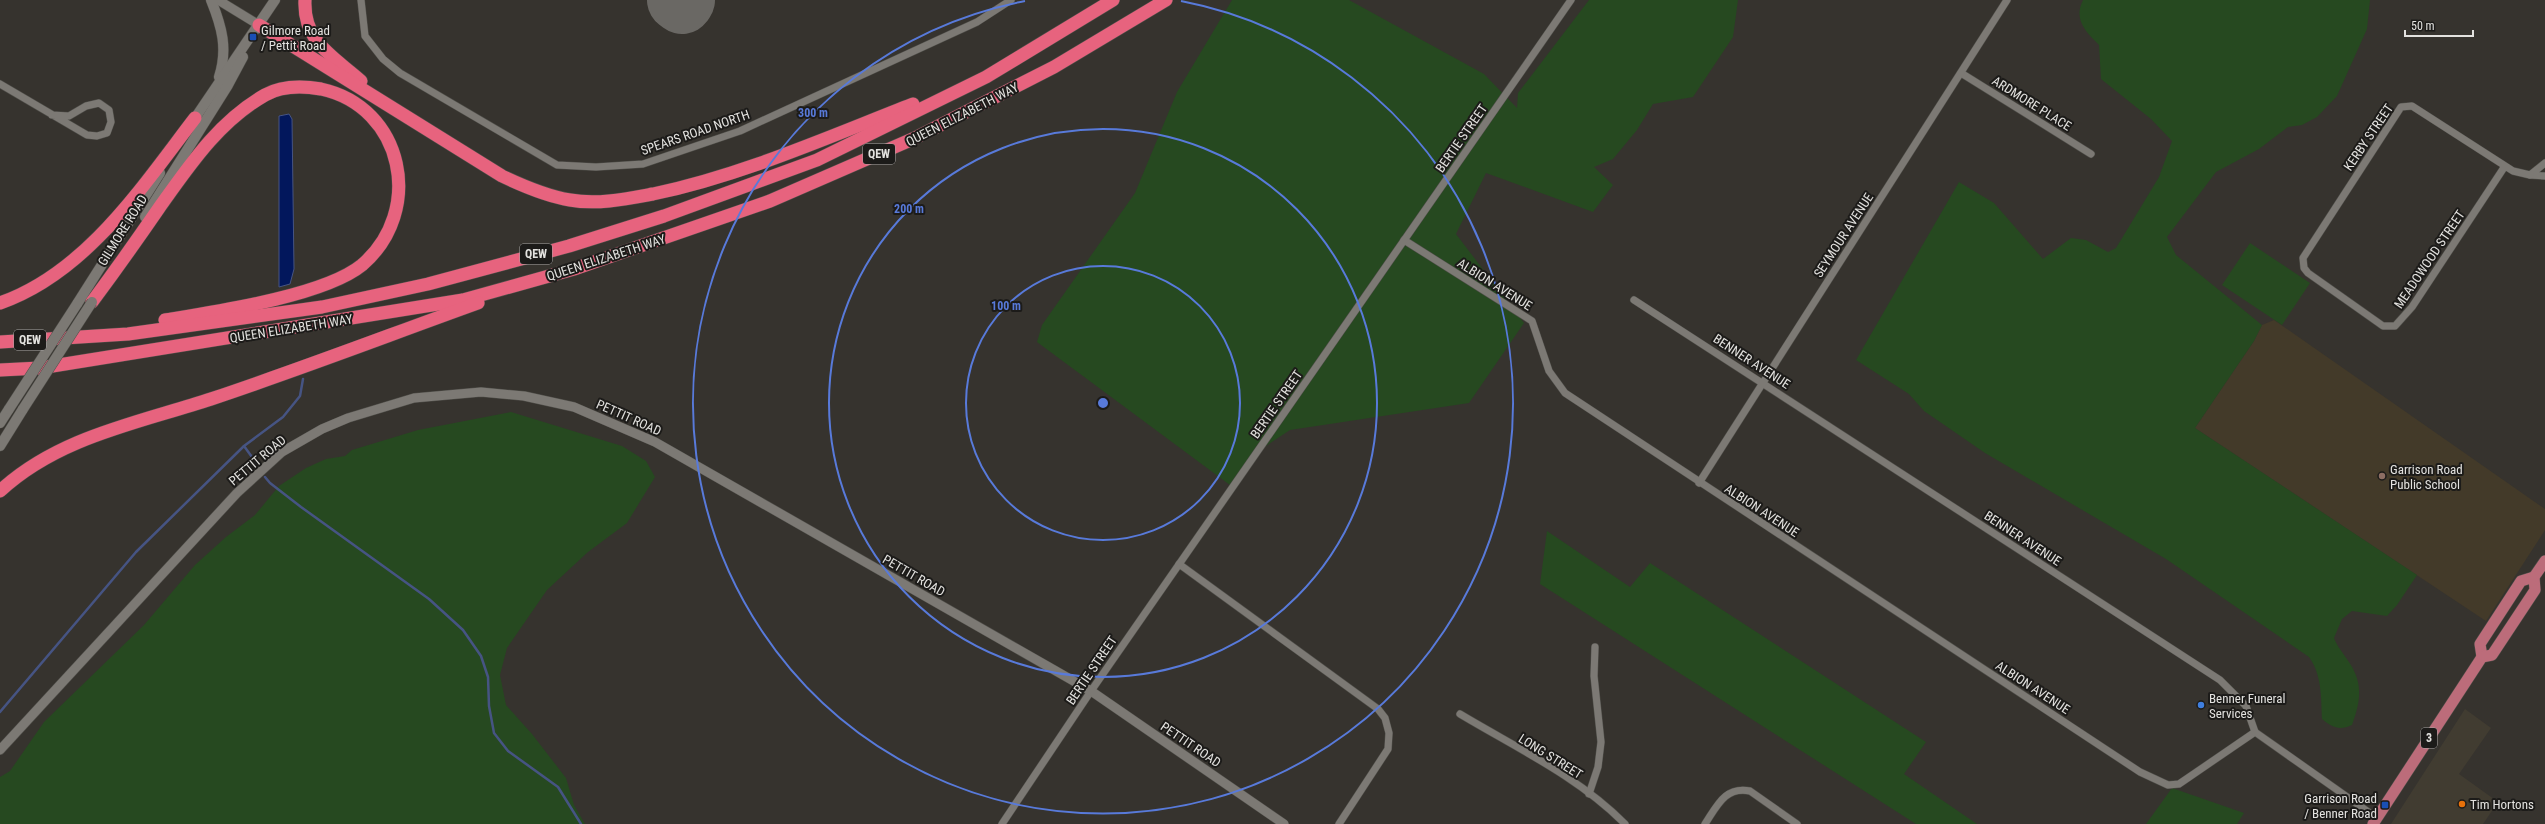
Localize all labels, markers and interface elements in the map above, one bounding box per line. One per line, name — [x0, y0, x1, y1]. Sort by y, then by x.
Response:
scale bar — [2405, 12, 2473, 38]
text: 50 m — [2411, 19, 2435, 33]
place label: Gilmore Road / Pettit Road — [261, 23, 330, 53]
marker: Gilmore Road / Pettit Road — [248, 32, 258, 42]
street label: ARDMORE PLACE — [1989, 73, 2074, 134]
street label: QUEEN ELIZABETH WAY — [903, 79, 1021, 149]
street label: BERTIE STREET — [1432, 101, 1491, 175]
street label: KERBY STREET — [2341, 101, 2396, 173]
text: 300 m — [798, 106, 828, 120]
street label: SPEARS ROAD NORTH — [639, 107, 752, 158]
road number: QEW — [863, 144, 895, 164]
street label: SEYMOUR AVENUE — [1811, 190, 1876, 280]
street label: GILMORE ROAD — [95, 192, 150, 268]
text: 200 m — [894, 202, 924, 216]
street label: MEADOWOOD STREET — [2391, 207, 2468, 311]
street label: QUEEN ELIZABETH WAY — [545, 231, 668, 284]
road number: QEW — [520, 244, 552, 264]
street label: ALBION AVENUE — [1455, 255, 1535, 313]
text: 100 m — [991, 299, 1021, 313]
street label: QUEEN ELIZABETH WAY — [229, 311, 354, 346]
road number: QEW — [14, 330, 46, 350]
street label: BENNER AVENUE — [1711, 331, 1793, 392]
street label: BERTIE STREET — [1247, 367, 1306, 441]
street label: PETTIT ROAD — [594, 396, 664, 438]
centre of rings — [1096, 396, 1110, 410]
street label: PETTIT ROAD — [226, 432, 289, 488]
place label: Garrison Road Public School — [2390, 462, 2463, 492]
marker: Garrison Road Public School — [2377, 471, 2387, 481]
street label: ALBION AVENUE — [1722, 481, 1802, 540]
street label: BENNER AVENUE — [1982, 508, 2064, 569]
street label: PETTIT ROAD — [880, 552, 948, 599]
street label: BERTIE STREET — [1063, 633, 1120, 707]
street label: ALBION AVENUE — [1993, 658, 2073, 717]
place label: Benner Funeral Services — [2209, 691, 2286, 721]
marker: Benner Funeral Services — [2196, 700, 2206, 710]
street label: PETTIT ROAD — [1158, 719, 1224, 770]
road number: 3 — [2421, 728, 2437, 748]
street label: LONG STREET — [1516, 731, 1586, 782]
place label: Garrison Road / Benner Road — [2304, 791, 2377, 821]
place label: Tim Hortons — [2470, 797, 2534, 812]
marker: Tim Hortons — [2457, 799, 2467, 809]
marker: Garrison Road / Benner Road — [2380, 800, 2390, 810]

